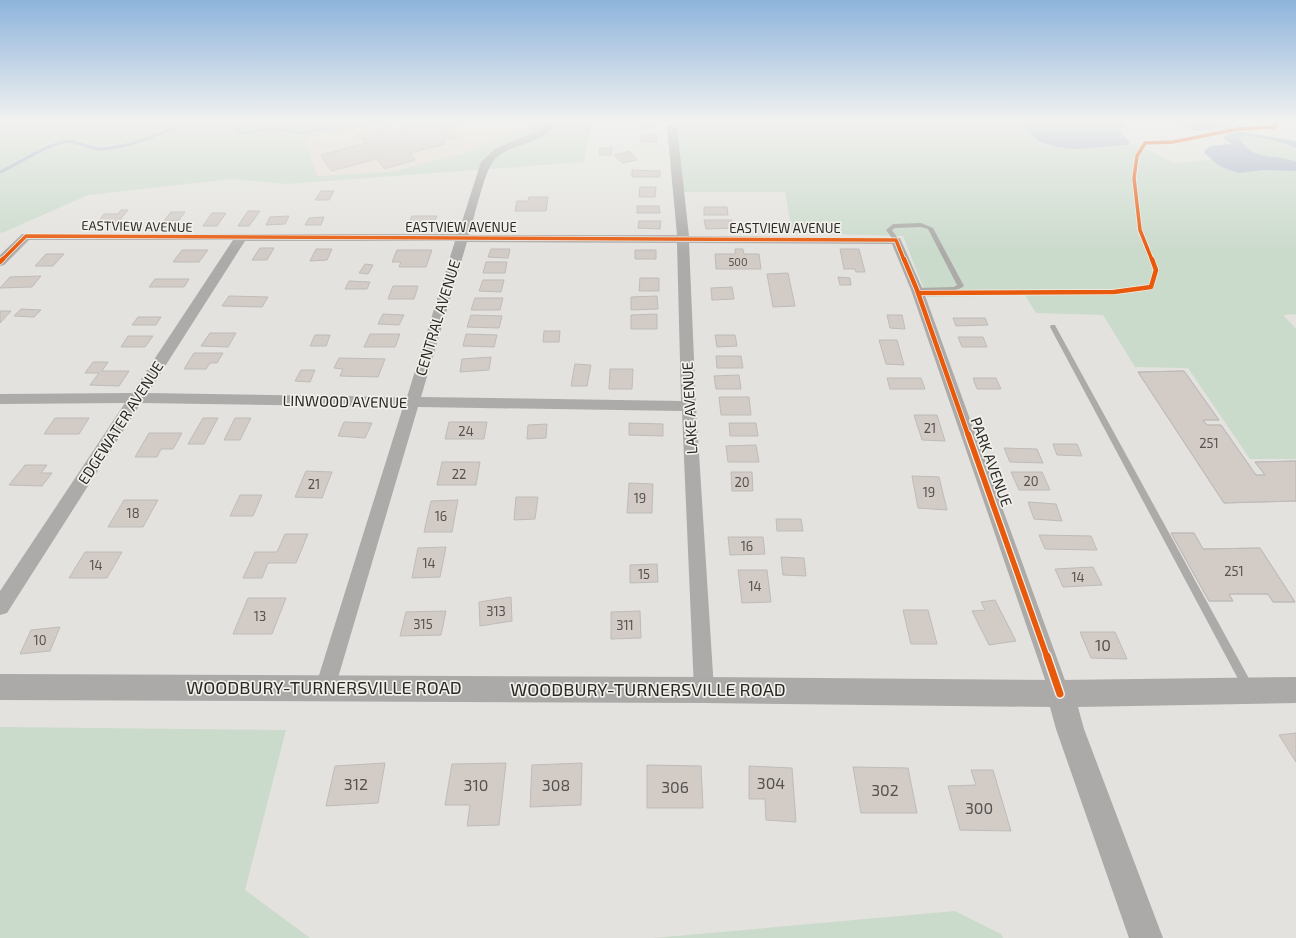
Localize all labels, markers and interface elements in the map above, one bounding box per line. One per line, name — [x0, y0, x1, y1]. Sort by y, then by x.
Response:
street label: EASTVIEW AVENUE — [81, 217, 193, 235]
street label: EASTVIEW AVENUE — [405, 219, 517, 235]
street label: EASTVIEW AVENUE — [729, 220, 841, 236]
house number: 500 — [728, 255, 748, 268]
street label: CENTRAL AVENUE — [411, 257, 463, 378]
street label: EDGEWATER AVENUE — [74, 357, 167, 487]
street label: LAKE AVENUE — [678, 361, 700, 455]
street label: LINWOOD AVENUE — [282, 391, 408, 411]
street label: PARK AVENUE — [967, 414, 1016, 509]
house number: 21 — [924, 420, 936, 436]
house number: 24 — [458, 423, 474, 439]
house number: 251 — [1199, 435, 1219, 451]
house number: 22 — [452, 466, 466, 482]
house number: 20 — [1023, 473, 1039, 489]
house number: 20 — [734, 474, 750, 490]
house number: 21 — [308, 476, 320, 492]
house number: 19 — [923, 484, 935, 500]
house number: 19 — [634, 490, 646, 506]
house number: 18 — [126, 505, 140, 521]
house number: 16 — [435, 508, 447, 524]
house number: 16 — [741, 538, 753, 554]
house number: 14 — [422, 555, 436, 571]
house number: 14 — [89, 557, 103, 573]
house number: 251 — [1224, 563, 1244, 579]
house number: 15 — [638, 566, 650, 582]
house number: 14 — [1071, 569, 1085, 585]
house number: 14 — [748, 578, 762, 594]
house number: 313 — [486, 603, 506, 619]
house number: 13 — [254, 608, 266, 624]
house number: 315 — [413, 616, 433, 632]
house number: 311 — [616, 617, 634, 633]
house number: 10 — [33, 632, 47, 648]
house number: 10 — [1095, 635, 1111, 654]
street label: WOODBURY-TURNERSVILLE ROAD — [186, 676, 462, 698]
street label: WOODBURY-TURNERSVILLE ROAD — [510, 678, 786, 700]
house number: 304 — [757, 773, 785, 792]
house number: 312 — [344, 774, 368, 793]
house number: 310 — [464, 775, 488, 794]
house number: 308 — [542, 775, 570, 794]
house number: 306 — [661, 777, 689, 796]
house number: 302 — [871, 780, 899, 799]
house number: 300 — [965, 798, 993, 817]

